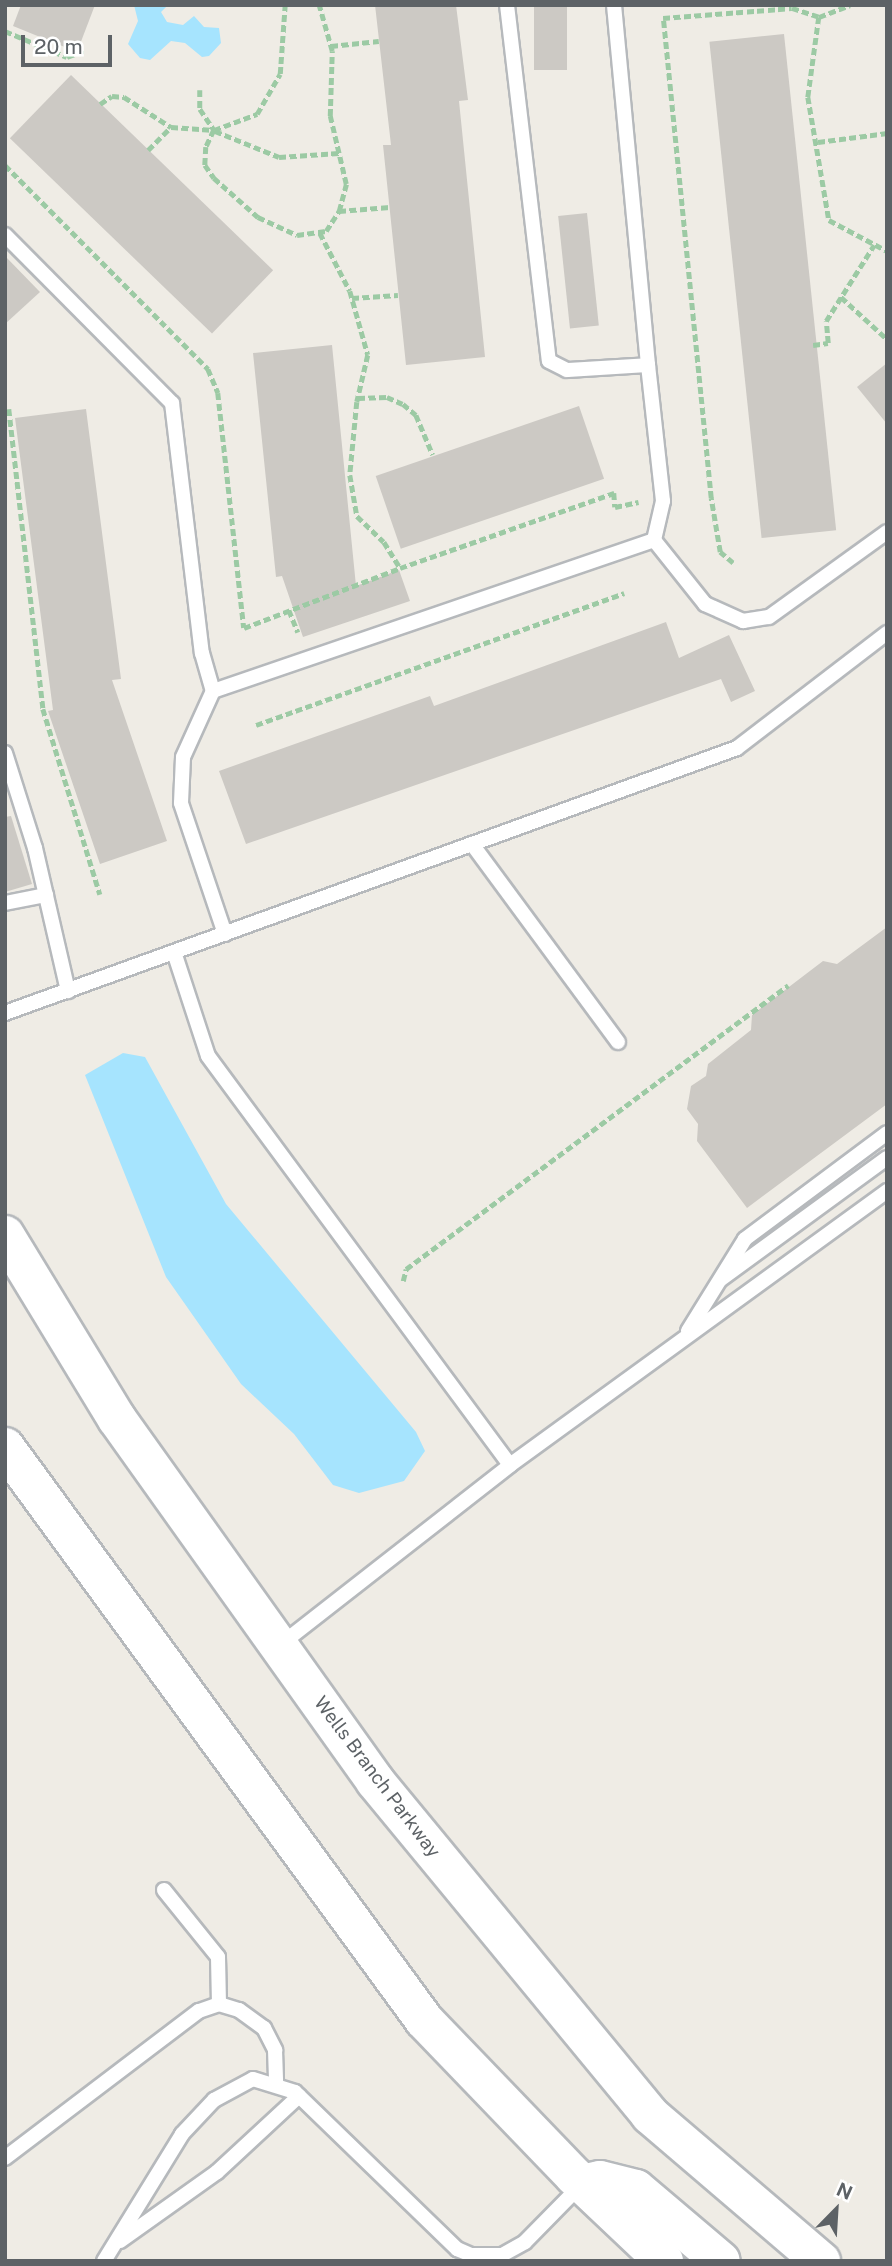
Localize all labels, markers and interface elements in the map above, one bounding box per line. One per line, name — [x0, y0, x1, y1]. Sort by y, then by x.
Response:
scale bar — [24, 21, 116, 65]
text: 20 m — [34, 34, 83, 59]
street label: Wells Branch Parkway — [309, 1692, 445, 1862]
north arrow — [801, 2175, 871, 2245]
text: N — [833, 2178, 856, 2204]

